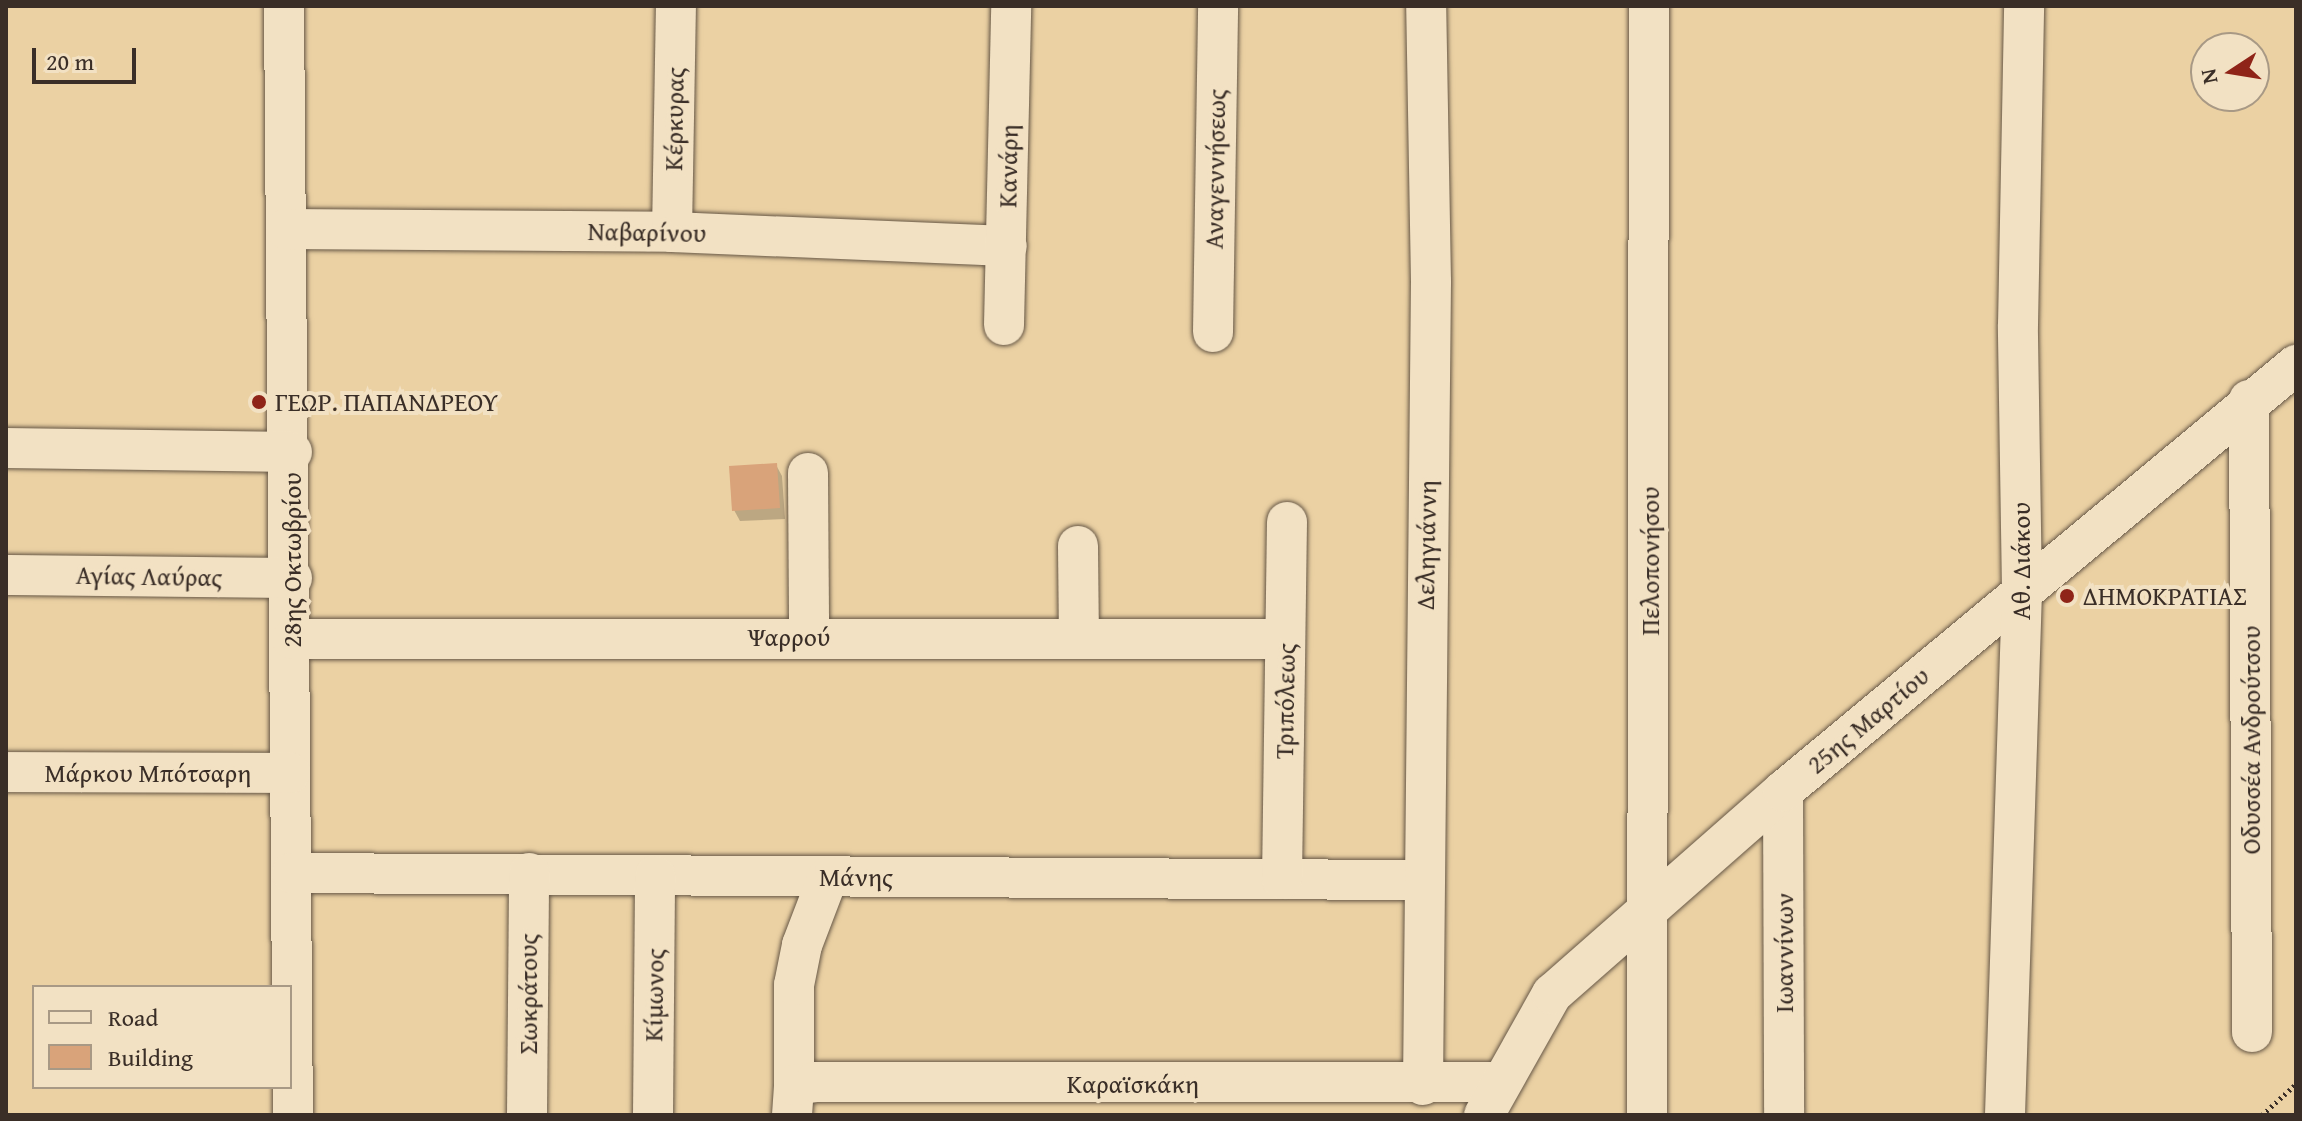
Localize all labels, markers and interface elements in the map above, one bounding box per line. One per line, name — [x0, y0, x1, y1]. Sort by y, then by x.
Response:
scale bar — [36, 32, 140, 82]
north arrow — [2190, 32, 2270, 112]
text: 20 m — [46, 44, 94, 79]
text: N — [2191, 66, 2226, 87]
street label: Κέρκυρας — [657, 67, 691, 171]
street label: Αναγεννήσεως — [1198, 89, 1232, 249]
street label: Κανάρη — [992, 124, 1024, 208]
street label: Ναβαρίνου — [587, 215, 707, 249]
place label: ΓΕΩΡ. ΠΑΠΑΝΔΡΕΟΥ — [275, 386, 498, 418]
marker: ΓΕΩΡ. ΠΑΠΑΝΔΡΕΟΥ — [250, 393, 268, 411]
street label: 28ης Οκτωβρίου — [276, 472, 308, 648]
street label: Δεληγιάννη — [1409, 480, 1443, 610]
street label: Πελοπονήσου — [1634, 486, 1666, 636]
street label: Αθ. Διάκου — [2005, 502, 2037, 620]
street label: Αγίας Λαύρας — [76, 559, 222, 593]
place label: ΔΗΜΟΚΡΑΤΙΑΣ — [2083, 580, 2247, 612]
marker: ΔΗΜΟΚΡΑΤΙΑΣ — [2058, 587, 2076, 605]
street label: Ψαρρού — [748, 621, 830, 653]
street label: Οδυσσέα Ανδρούτσου — [2235, 626, 2267, 854]
street label: Τριπόλεως — [1268, 643, 1302, 759]
street label: 25ης Μαρτίου — [1801, 660, 1935, 780]
street label: Μάρκου Μπότσαρη — [45, 757, 251, 789]
street label: Μάνης — [819, 861, 893, 893]
street label: Ιωαννίνων — [1768, 893, 1800, 1013]
street label: Σωκράτους — [512, 933, 544, 1055]
street label: Κίμωνος — [638, 948, 670, 1042]
legend — [32, 985, 292, 1089]
text: Road — [108, 1000, 158, 1035]
text: Building — [108, 1040, 193, 1075]
street label: Καραϊσκάκη — [1067, 1068, 1199, 1100]

